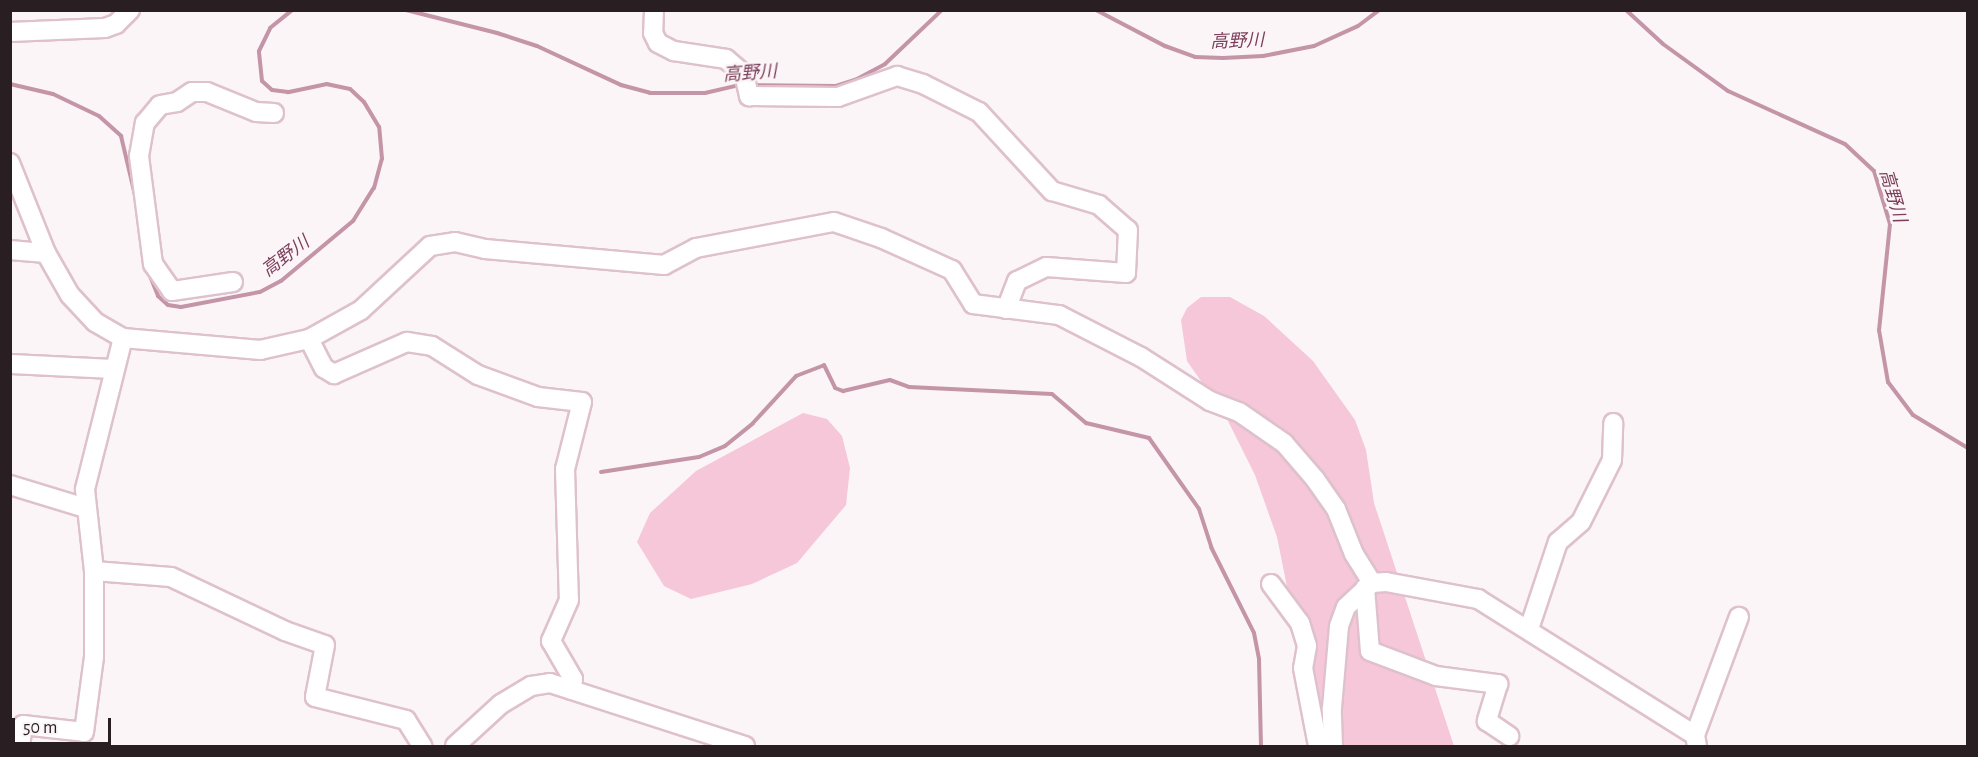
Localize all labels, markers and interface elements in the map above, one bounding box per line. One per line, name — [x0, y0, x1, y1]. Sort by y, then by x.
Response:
water label: 高野川 — [1210, 30, 1264, 54]
water label: 高野川 — [722, 61, 778, 87]
water label: 高野川 — [1874, 167, 1910, 225]
water label: 高野川 — [258, 232, 314, 282]
scale bar — [15, 706, 114, 744]
text: 50 m — [23, 719, 57, 737]

